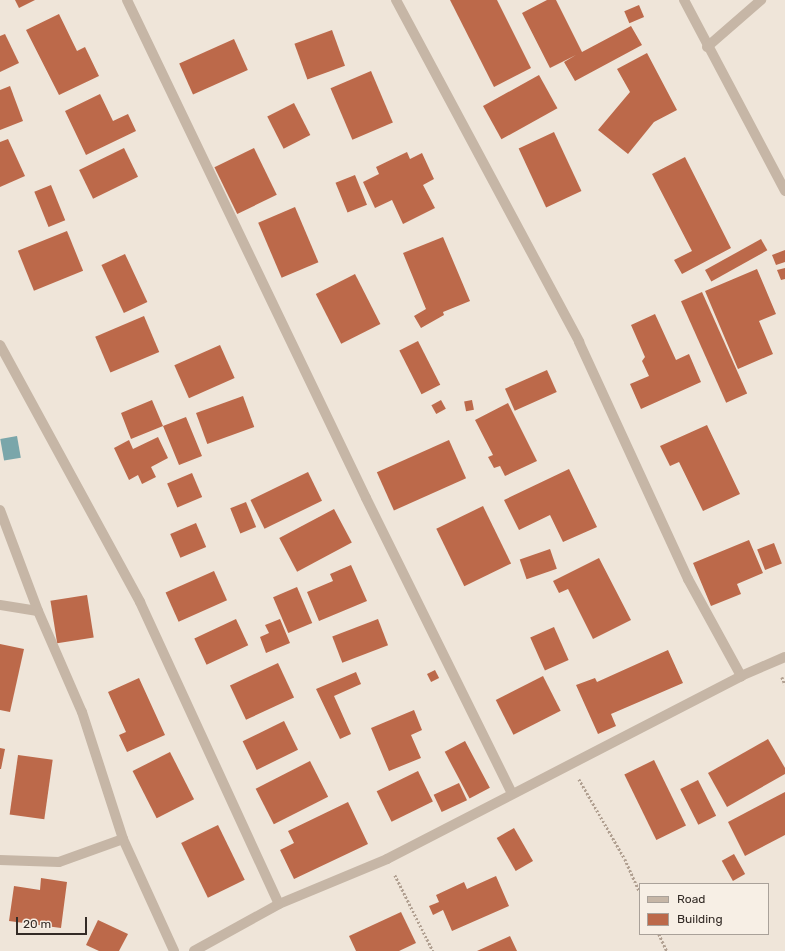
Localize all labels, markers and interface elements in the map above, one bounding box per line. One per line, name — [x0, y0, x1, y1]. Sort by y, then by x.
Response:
legend — [639, 883, 769, 935]
text: Road — [677, 892, 705, 906]
scale bar — [18, 909, 89, 935]
text: Building — [677, 912, 723, 926]
text: 20 m — [23, 917, 51, 931]

